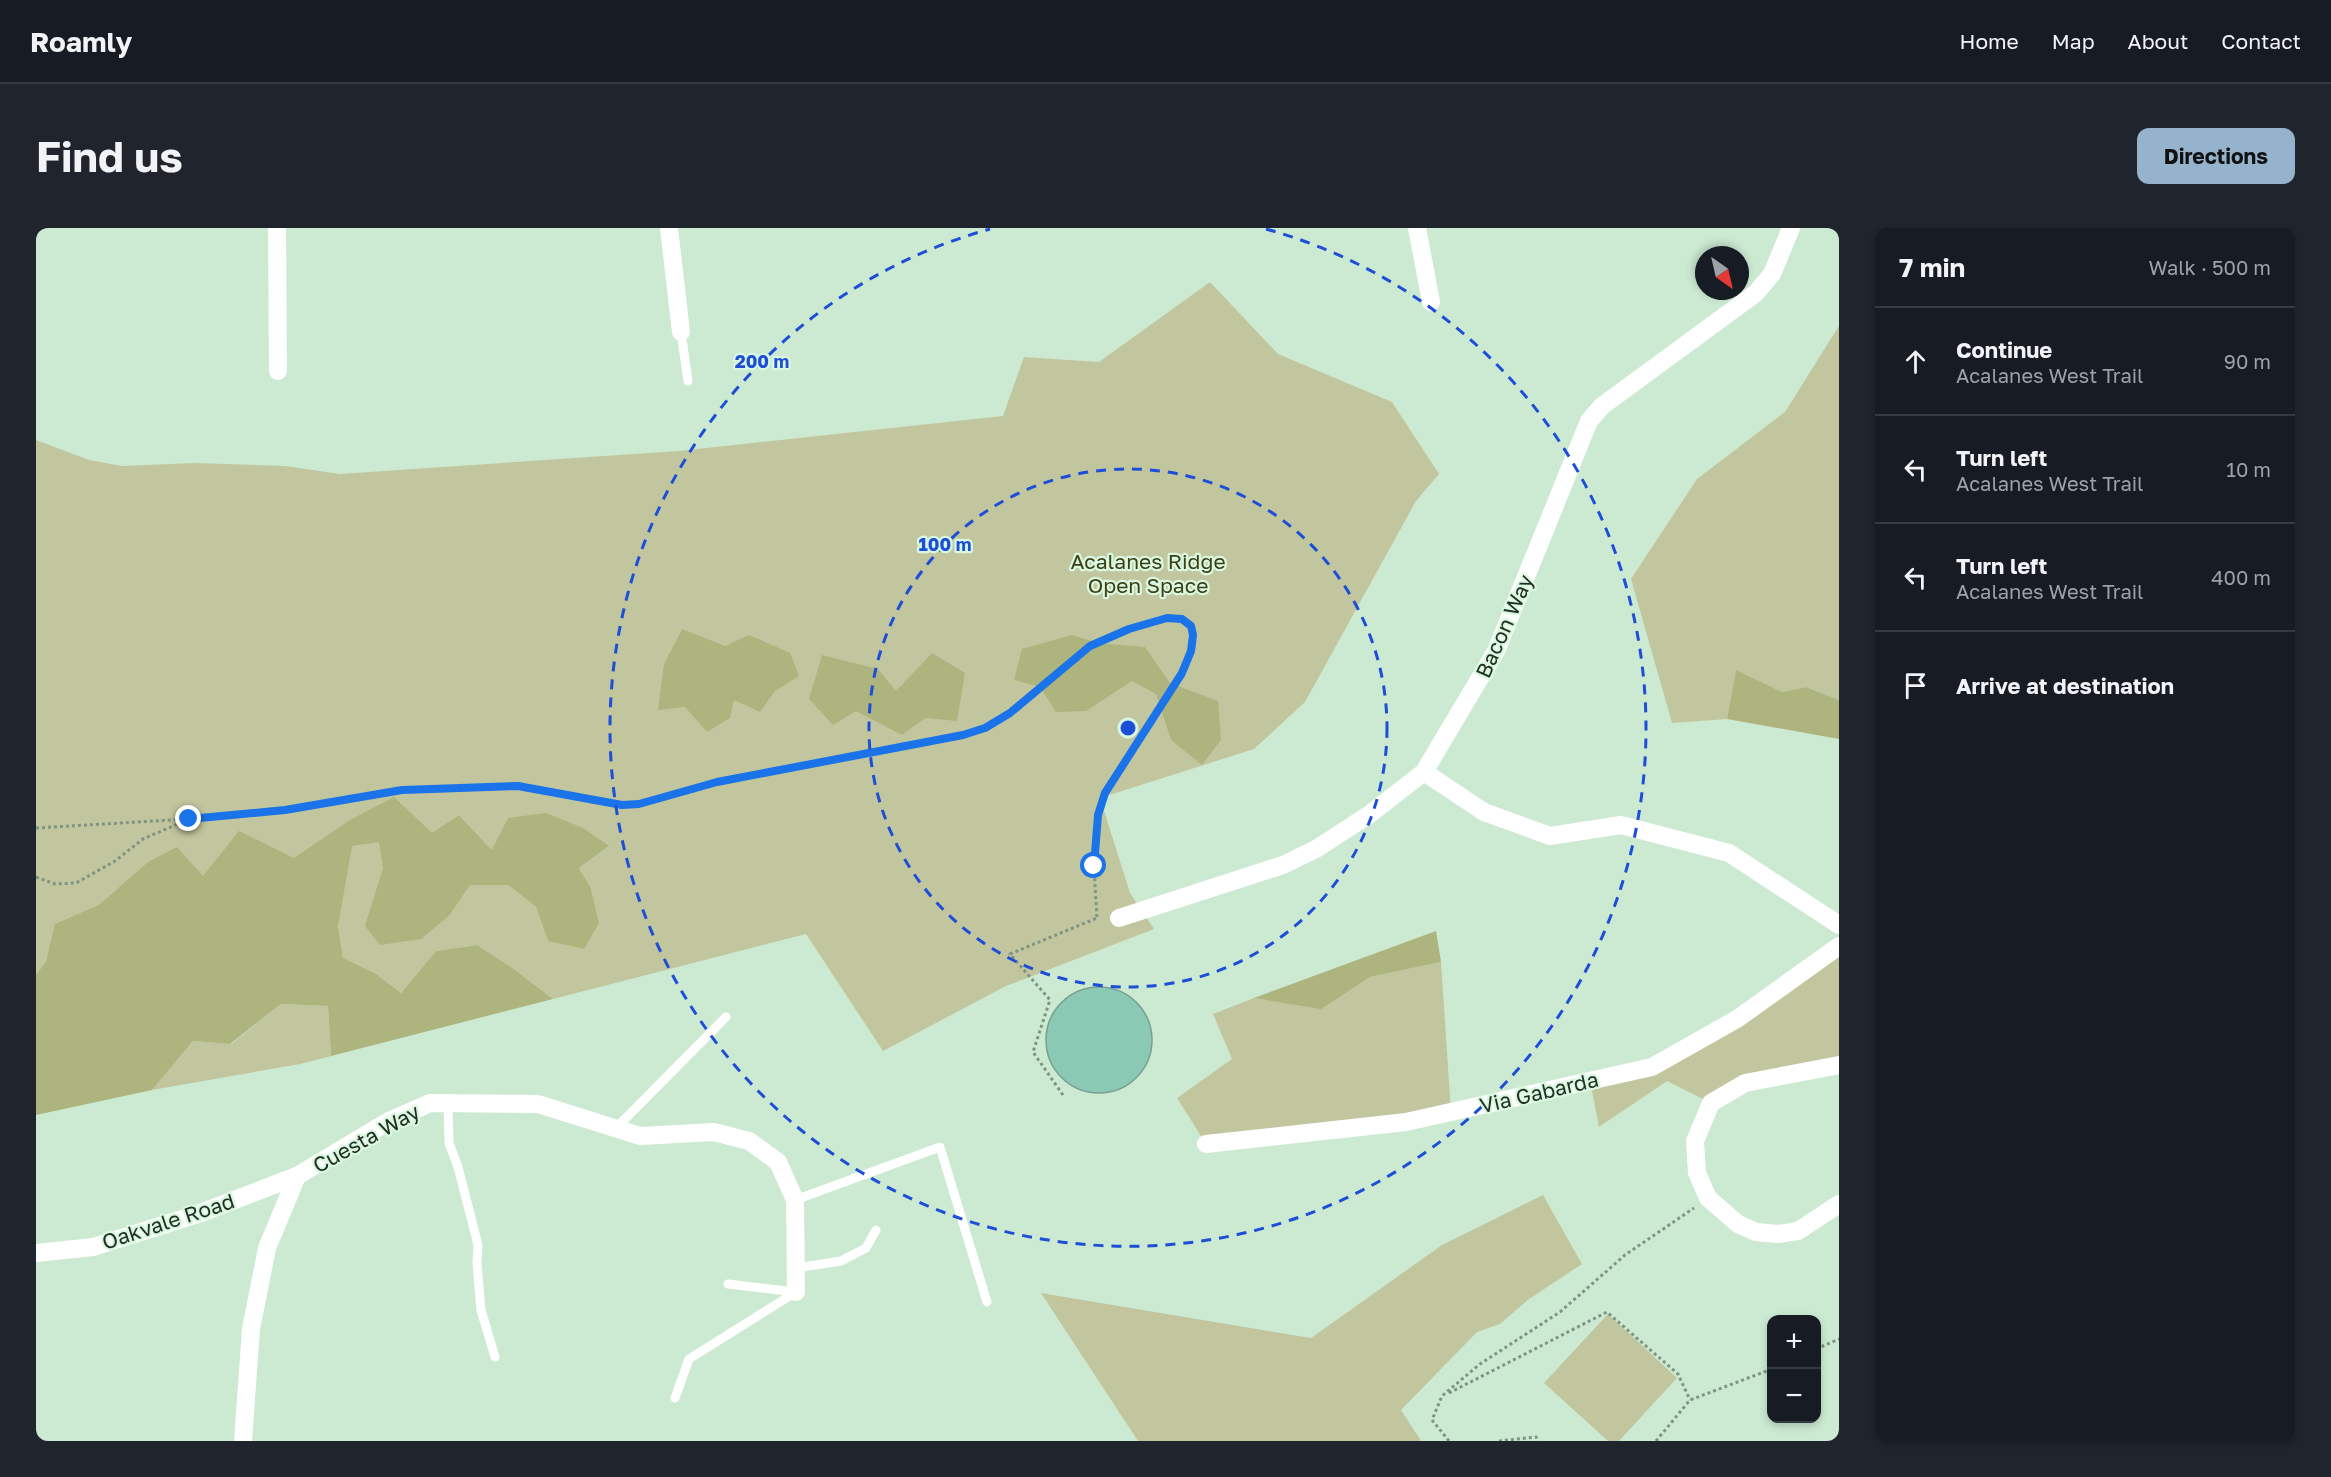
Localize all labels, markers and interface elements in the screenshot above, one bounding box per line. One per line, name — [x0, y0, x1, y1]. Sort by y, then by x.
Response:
text: Roamly — [30, 25, 132, 58]
text: Home — [1959, 28, 2019, 54]
text: Map — [2052, 28, 2095, 54]
text: About — [2128, 28, 2188, 54]
text: Contact — [2221, 28, 2301, 54]
button: Directions — [2137, 128, 2295, 184]
text: Find us — [36, 131, 183, 181]
north arrow — [1695, 246, 1749, 300]
text: 7 min — [1899, 252, 1965, 283]
text: Walk · 500 m — [2149, 255, 2271, 279]
text: Continue — [1956, 336, 2052, 363]
icon: ahead — [1899, 345, 1932, 378]
text: 90 m — [2224, 349, 2271, 373]
text: 200 m — [735, 350, 789, 372]
text: Acalanes West Trail — [1956, 363, 2143, 387]
text: Turn left — [1956, 444, 2047, 471]
icon: left — [1899, 453, 1932, 486]
text: 10 m — [2226, 457, 2271, 481]
text: Acalanes West Trail — [1956, 471, 2143, 495]
text: 100 m — [919, 533, 971, 555]
park label: Acalanes Ridge Open Space — [1070, 548, 1226, 598]
text: Turn left — [1956, 552, 2047, 579]
icon: left — [1899, 561, 1932, 594]
text: 400 m — [2211, 565, 2271, 589]
street label: Bacon Way — [1470, 570, 1538, 682]
text: Acalanes West Trail — [1956, 579, 2143, 603]
icon: arrive — [1899, 669, 1932, 702]
text: Arrive at destination — [1956, 672, 2174, 699]
centre of rings — [1118, 718, 1138, 738]
route end — [175, 805, 201, 831]
route start — [1080, 852, 1106, 878]
street label: Via Gabarda — [1477, 1066, 1601, 1118]
street label: Cuesta Way — [308, 1098, 424, 1178]
street label: Oakvale Road — [98, 1187, 238, 1255]
map controls — [1767, 1315, 1821, 1423]
button: + — [1767, 1315, 1821, 1369]
button: − — [1767, 1369, 1821, 1423]

